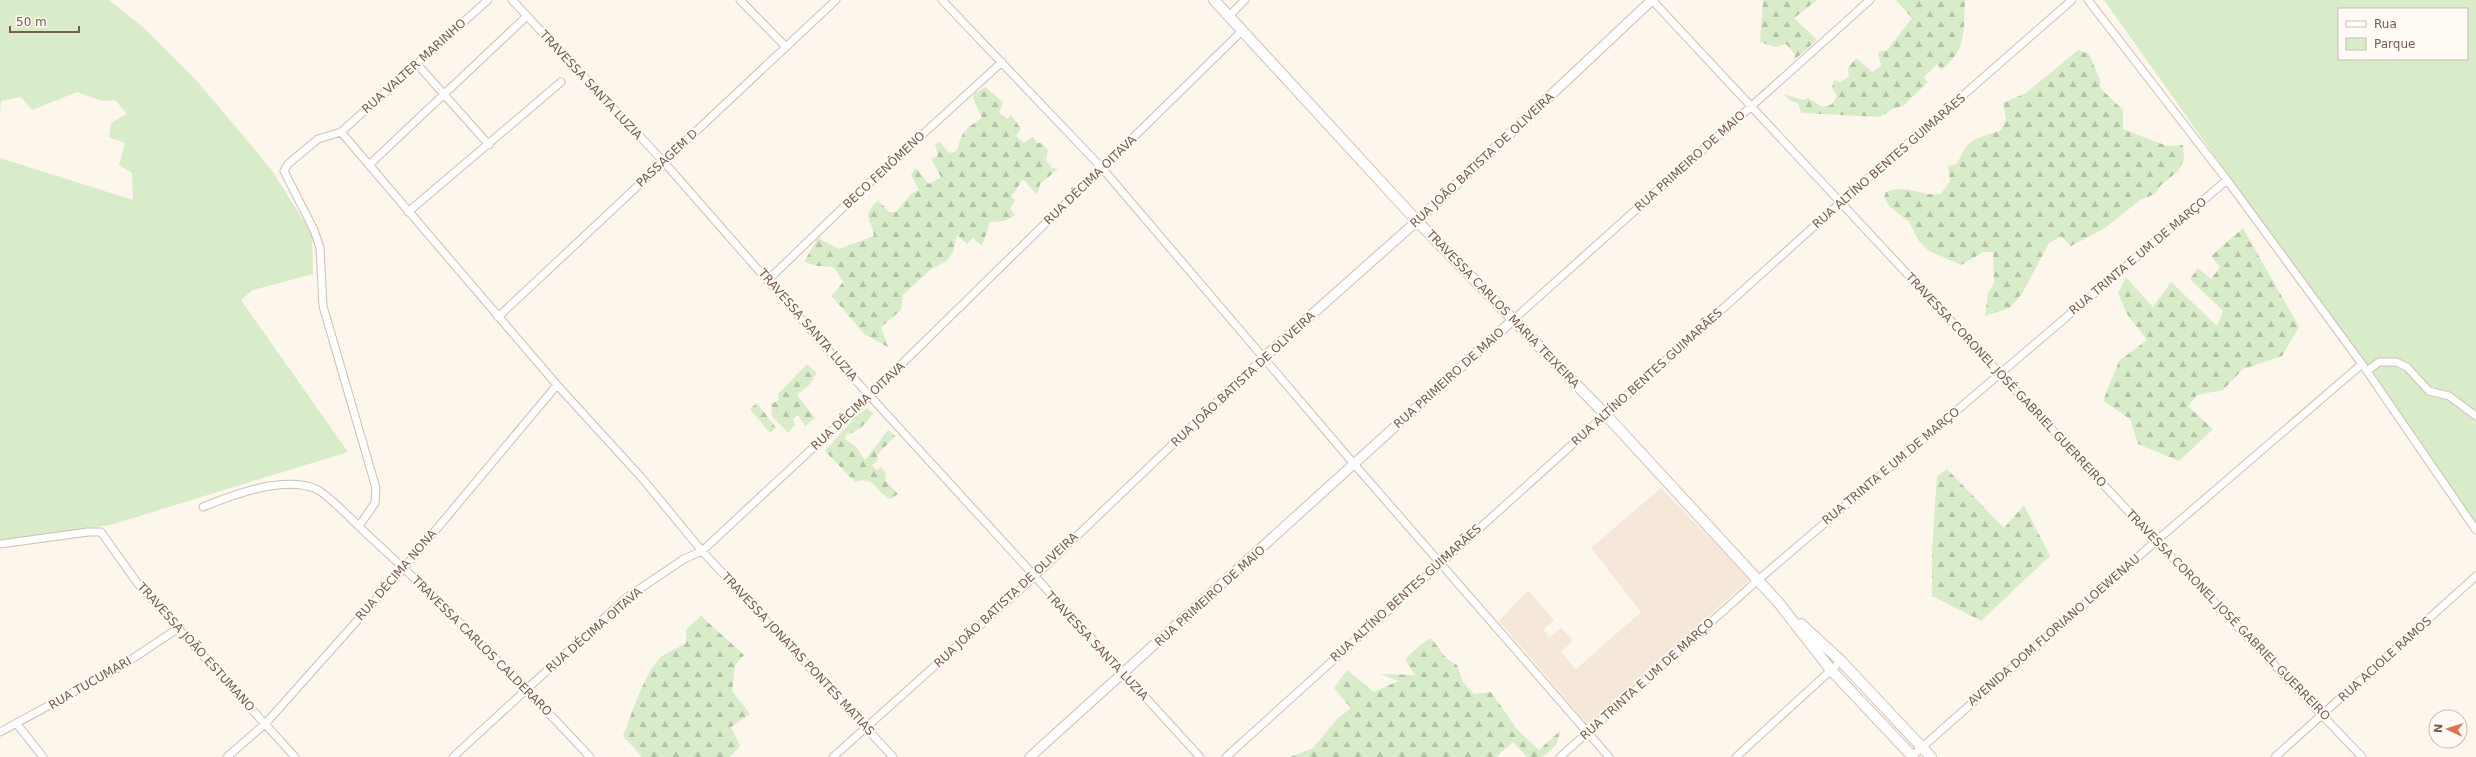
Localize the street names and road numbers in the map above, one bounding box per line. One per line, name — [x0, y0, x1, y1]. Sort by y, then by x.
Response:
street label: RUA VALTER MARINHO — [359, 16, 469, 116]
street label: TRAVESSA SANTA LUZIA — [536, 27, 646, 143]
street label: RUA JOÃO BATISTA DE OLIVEIRA — [1407, 88, 1557, 230]
street label: RUA ALTÍNO BENTES GUIMARÃES — [1809, 90, 1968, 231]
street label: RUA PRIMEIRO DE MAIO — [1632, 108, 1748, 214]
street label: PASSAGEM D — [634, 126, 700, 190]
street label: BECO FENÔMENO — [840, 128, 928, 212]
street label: RUA DÉCIMA OITAVA — [1040, 131, 1140, 228]
street label: RUA TRINTA E UM DE MARÇO — [2067, 194, 2209, 318]
street label: TRAVESSA CARLOS MARIA TEIXEIRA — [1423, 226, 1583, 391]
street label: TRAVESSA SANTA LUZIA — [755, 265, 861, 385]
street label: TRAVESSA CORONEL JOSÉ GABRIEL GUERREIRO — [1902, 269, 2110, 490]
street label: RUA ALTÍNO BENTES GUIMARÃES — [1568, 305, 1725, 448]
street label: RUA JOÃO BATISTA DE OLIVEIRA — [1168, 307, 1318, 449]
street label: RUA PRIMEIRO DE MAIO — [1391, 325, 1507, 431]
street label: RUA DÉCIMA OITAVA — [808, 358, 908, 453]
street label: RUA TRINTA E UM DE MARÇO — [1820, 404, 1962, 528]
street label: TRAVESSA CORONEL JOSÉ GABRIEL GUERREIRO — [2122, 505, 2334, 723]
street label: RUA ALTÍNO BENTES GUIMARÃES — [1327, 521, 1484, 664]
street label: RUA DÉCIMA NONA — [352, 525, 440, 623]
street label: RUA JOÃO BATISTA DE OLIVEIRA — [931, 528, 1081, 670]
street label: RUA PRIMEIRO DE MAIO — [1152, 543, 1268, 649]
street label: AVENIDA DOM FLORIANO LOEWENAU — [1965, 551, 2143, 709]
street label: TRAVESSA JONATAS PONTES MATIAS — [718, 569, 877, 738]
street label: TRAVESSA CARLOS CALDERARO — [408, 572, 555, 719]
street label: TRAVESSA JOÃO ESTUMANO — [134, 578, 258, 714]
street label: RUA DÉCIMA OITAVA — [542, 583, 645, 676]
street label: TRAVESSA SANTA LUZIA — [1042, 588, 1152, 704]
street label: RUA ACIOLE RAMOS — [2336, 614, 2434, 704]
street label: RUA TRINTA E UM DE MARÇO — [1577, 615, 1717, 743]
street label: RUA TUCUMARI — [46, 654, 134, 712]

